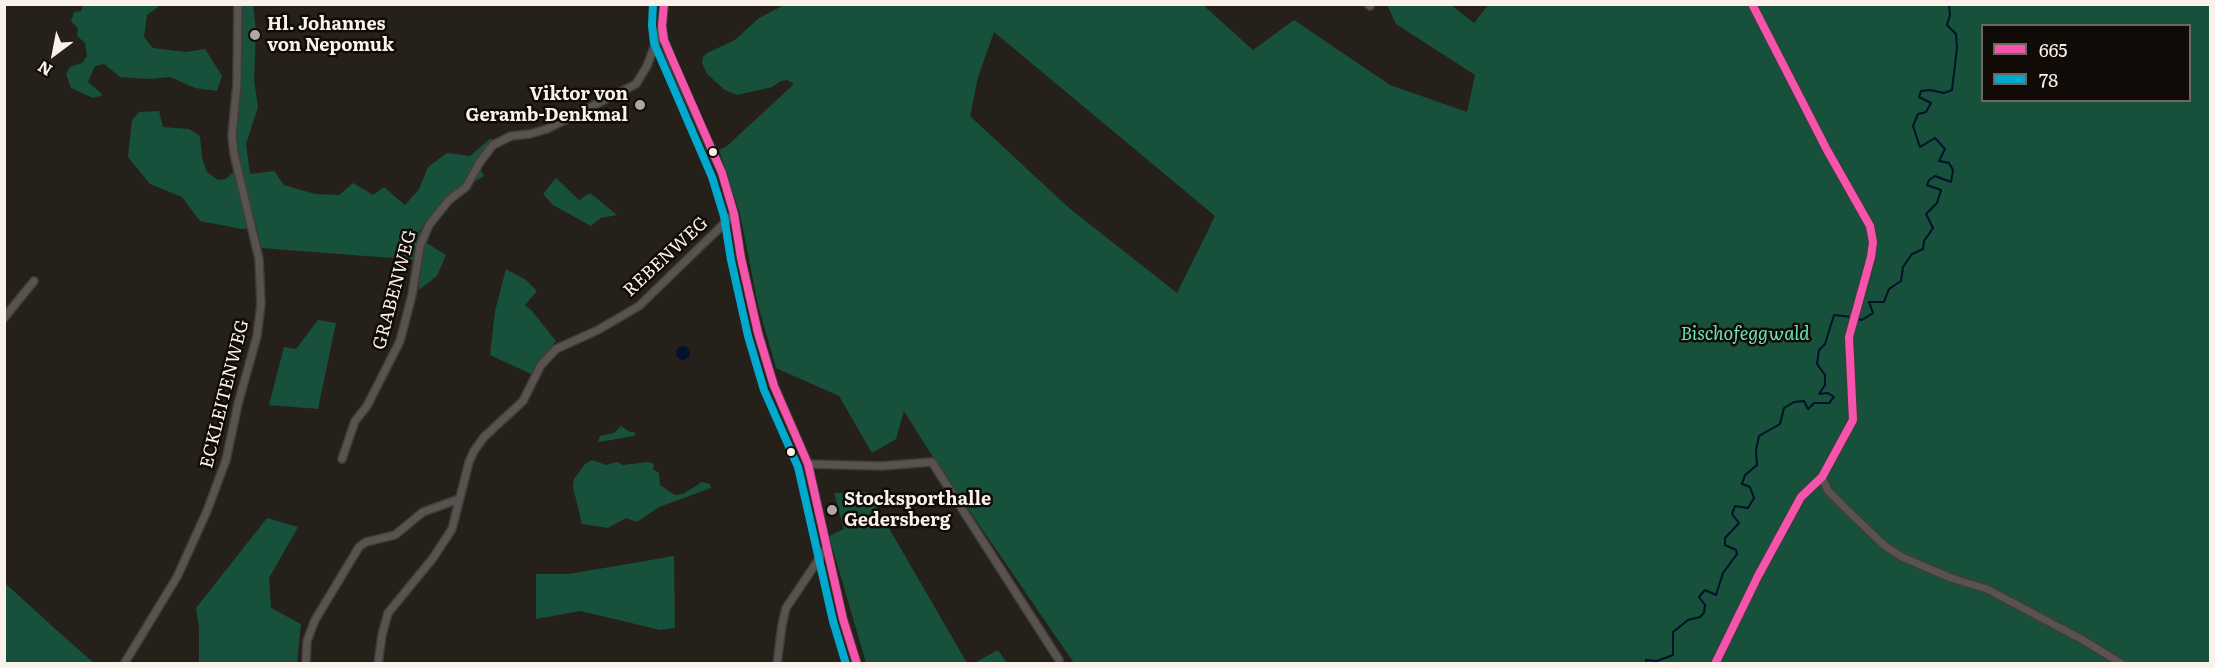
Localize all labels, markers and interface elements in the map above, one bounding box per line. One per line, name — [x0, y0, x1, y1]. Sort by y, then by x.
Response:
place label: Hl. Johannes von Nepomuk — [267, 14, 394, 57]
north arrow — [24, 24, 84, 84]
legend — [1981, 24, 2191, 102]
marker: Hl. Johannes von Nepomuk — [248, 28, 262, 42]
text: 665 — [2039, 36, 2067, 63]
text: N — [32, 56, 57, 83]
text: 78 — [2039, 66, 2058, 93]
place label: Viktor von Geramb-Denkmal — [466, 84, 628, 127]
marker: Viktor von Geramb-Denkmal — [633, 98, 647, 112]
unlabelled marker — [707, 146, 719, 158]
street label: REBENWEG — [619, 212, 713, 302]
street label: GRABENWEG — [369, 228, 421, 352]
street label: ECKLEITENWEG — [196, 317, 254, 471]
park label: Bischofeggwald — [1681, 324, 1809, 346]
unlabelled marker — [785, 446, 797, 458]
place label: Stocksporthalle Gedersberg — [844, 489, 991, 532]
marker: Stocksporthalle Gedersberg — [825, 503, 839, 517]

